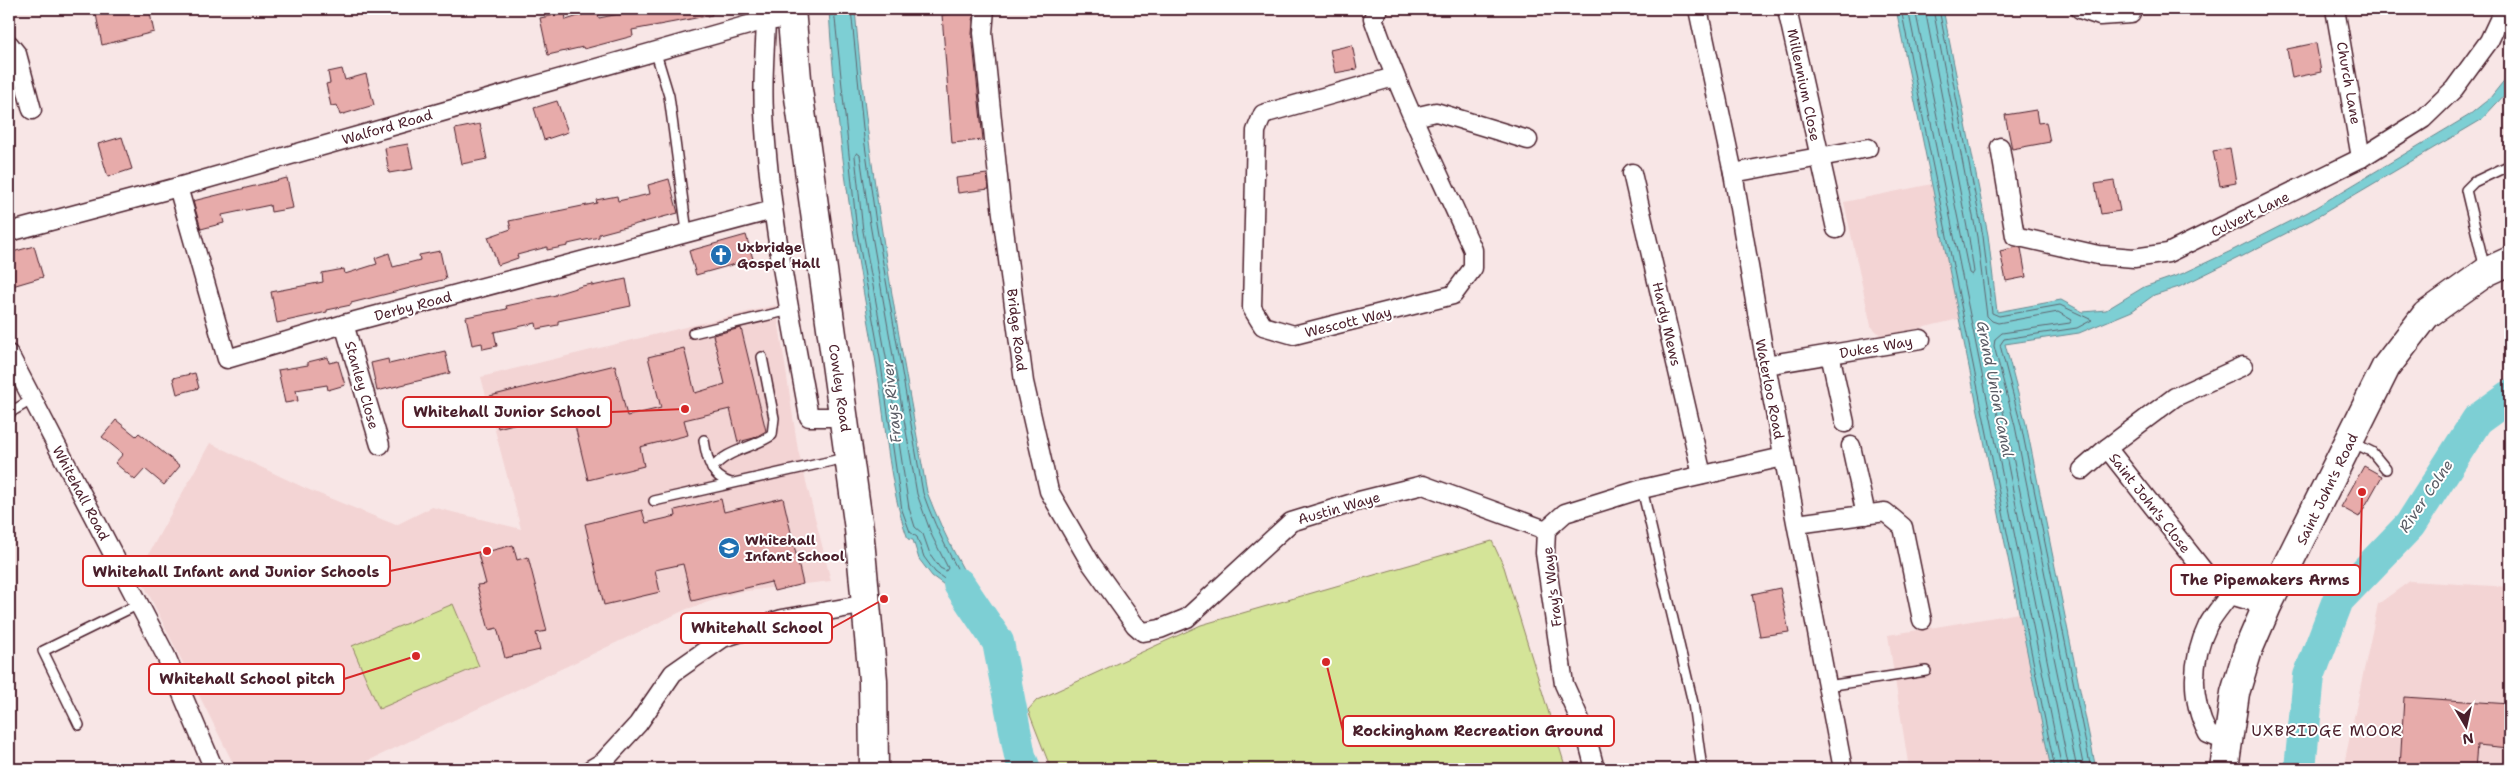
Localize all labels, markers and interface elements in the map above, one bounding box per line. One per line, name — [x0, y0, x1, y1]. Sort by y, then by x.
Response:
street label: Millennium Close — [1783, 27, 1825, 143]
street label: Church Lane — [2333, 40, 2365, 126]
street label: Walford Road — [340, 105, 435, 149]
street label: Culvert Lane — [2208, 187, 2292, 241]
place label: Uxbridge Gospel Hall — [737, 238, 820, 272]
church icon: Uxbridge Gospel Hall — [709, 243, 733, 267]
street label: Hardy Mews — [1649, 280, 1685, 368]
street label: Derby Road — [372, 287, 454, 325]
street label: Bridge Road — [1003, 288, 1031, 373]
street label: Wescott Way — [1303, 303, 1393, 341]
water label: Grand Union Canal — [1972, 319, 2018, 459]
street label: Dukes Way — [1838, 332, 1914, 362]
street label: Waterloo Road — [1751, 337, 1789, 441]
street label: Stanley Close — [341, 339, 383, 431]
street label: Cowley Road — [825, 343, 855, 433]
water label: Frays River — [878, 359, 906, 444]
callout: Whitehall Junior School — [403, 397, 611, 427]
text: Whitehall Junior School — [413, 402, 601, 422]
street label: Saint John's Road — [2292, 430, 2362, 548]
street label: Whitehall Road — [49, 443, 114, 543]
street label: Saint John's Close — [2105, 449, 2195, 557]
water label: River Colne — [2394, 456, 2458, 536]
street label: Austin Waye — [1296, 488, 1382, 528]
place label: Whitehall Infant School — [745, 531, 845, 565]
school or university icon: Whitehall Infant School — [717, 536, 741, 560]
street label: Fray's Waye — [1538, 546, 1566, 628]
callout: Whitehall Infant and Junior Schools — [83, 556, 390, 586]
text: Whitehall Infant and Junior Schools — [92, 562, 380, 582]
callout: The Pipemakers Arms — [2171, 565, 2360, 595]
text: The Pipemakers Arms — [2180, 570, 2350, 590]
callout: Whitehall School — [681, 613, 832, 643]
text: Whitehall School — [691, 618, 823, 638]
callout: Whitehall School pitch — [149, 664, 344, 694]
text: Whitehall School pitch — [159, 669, 335, 689]
north arrow — [2442, 700, 2492, 750]
callout: Rockingham Recreation Ground — [1343, 716, 1614, 746]
district label: UXBRIDGE MOOR — [2251, 720, 2403, 741]
text: Rockingham Recreation Ground — [1353, 721, 1603, 741]
text: N — [2461, 729, 2475, 749]

